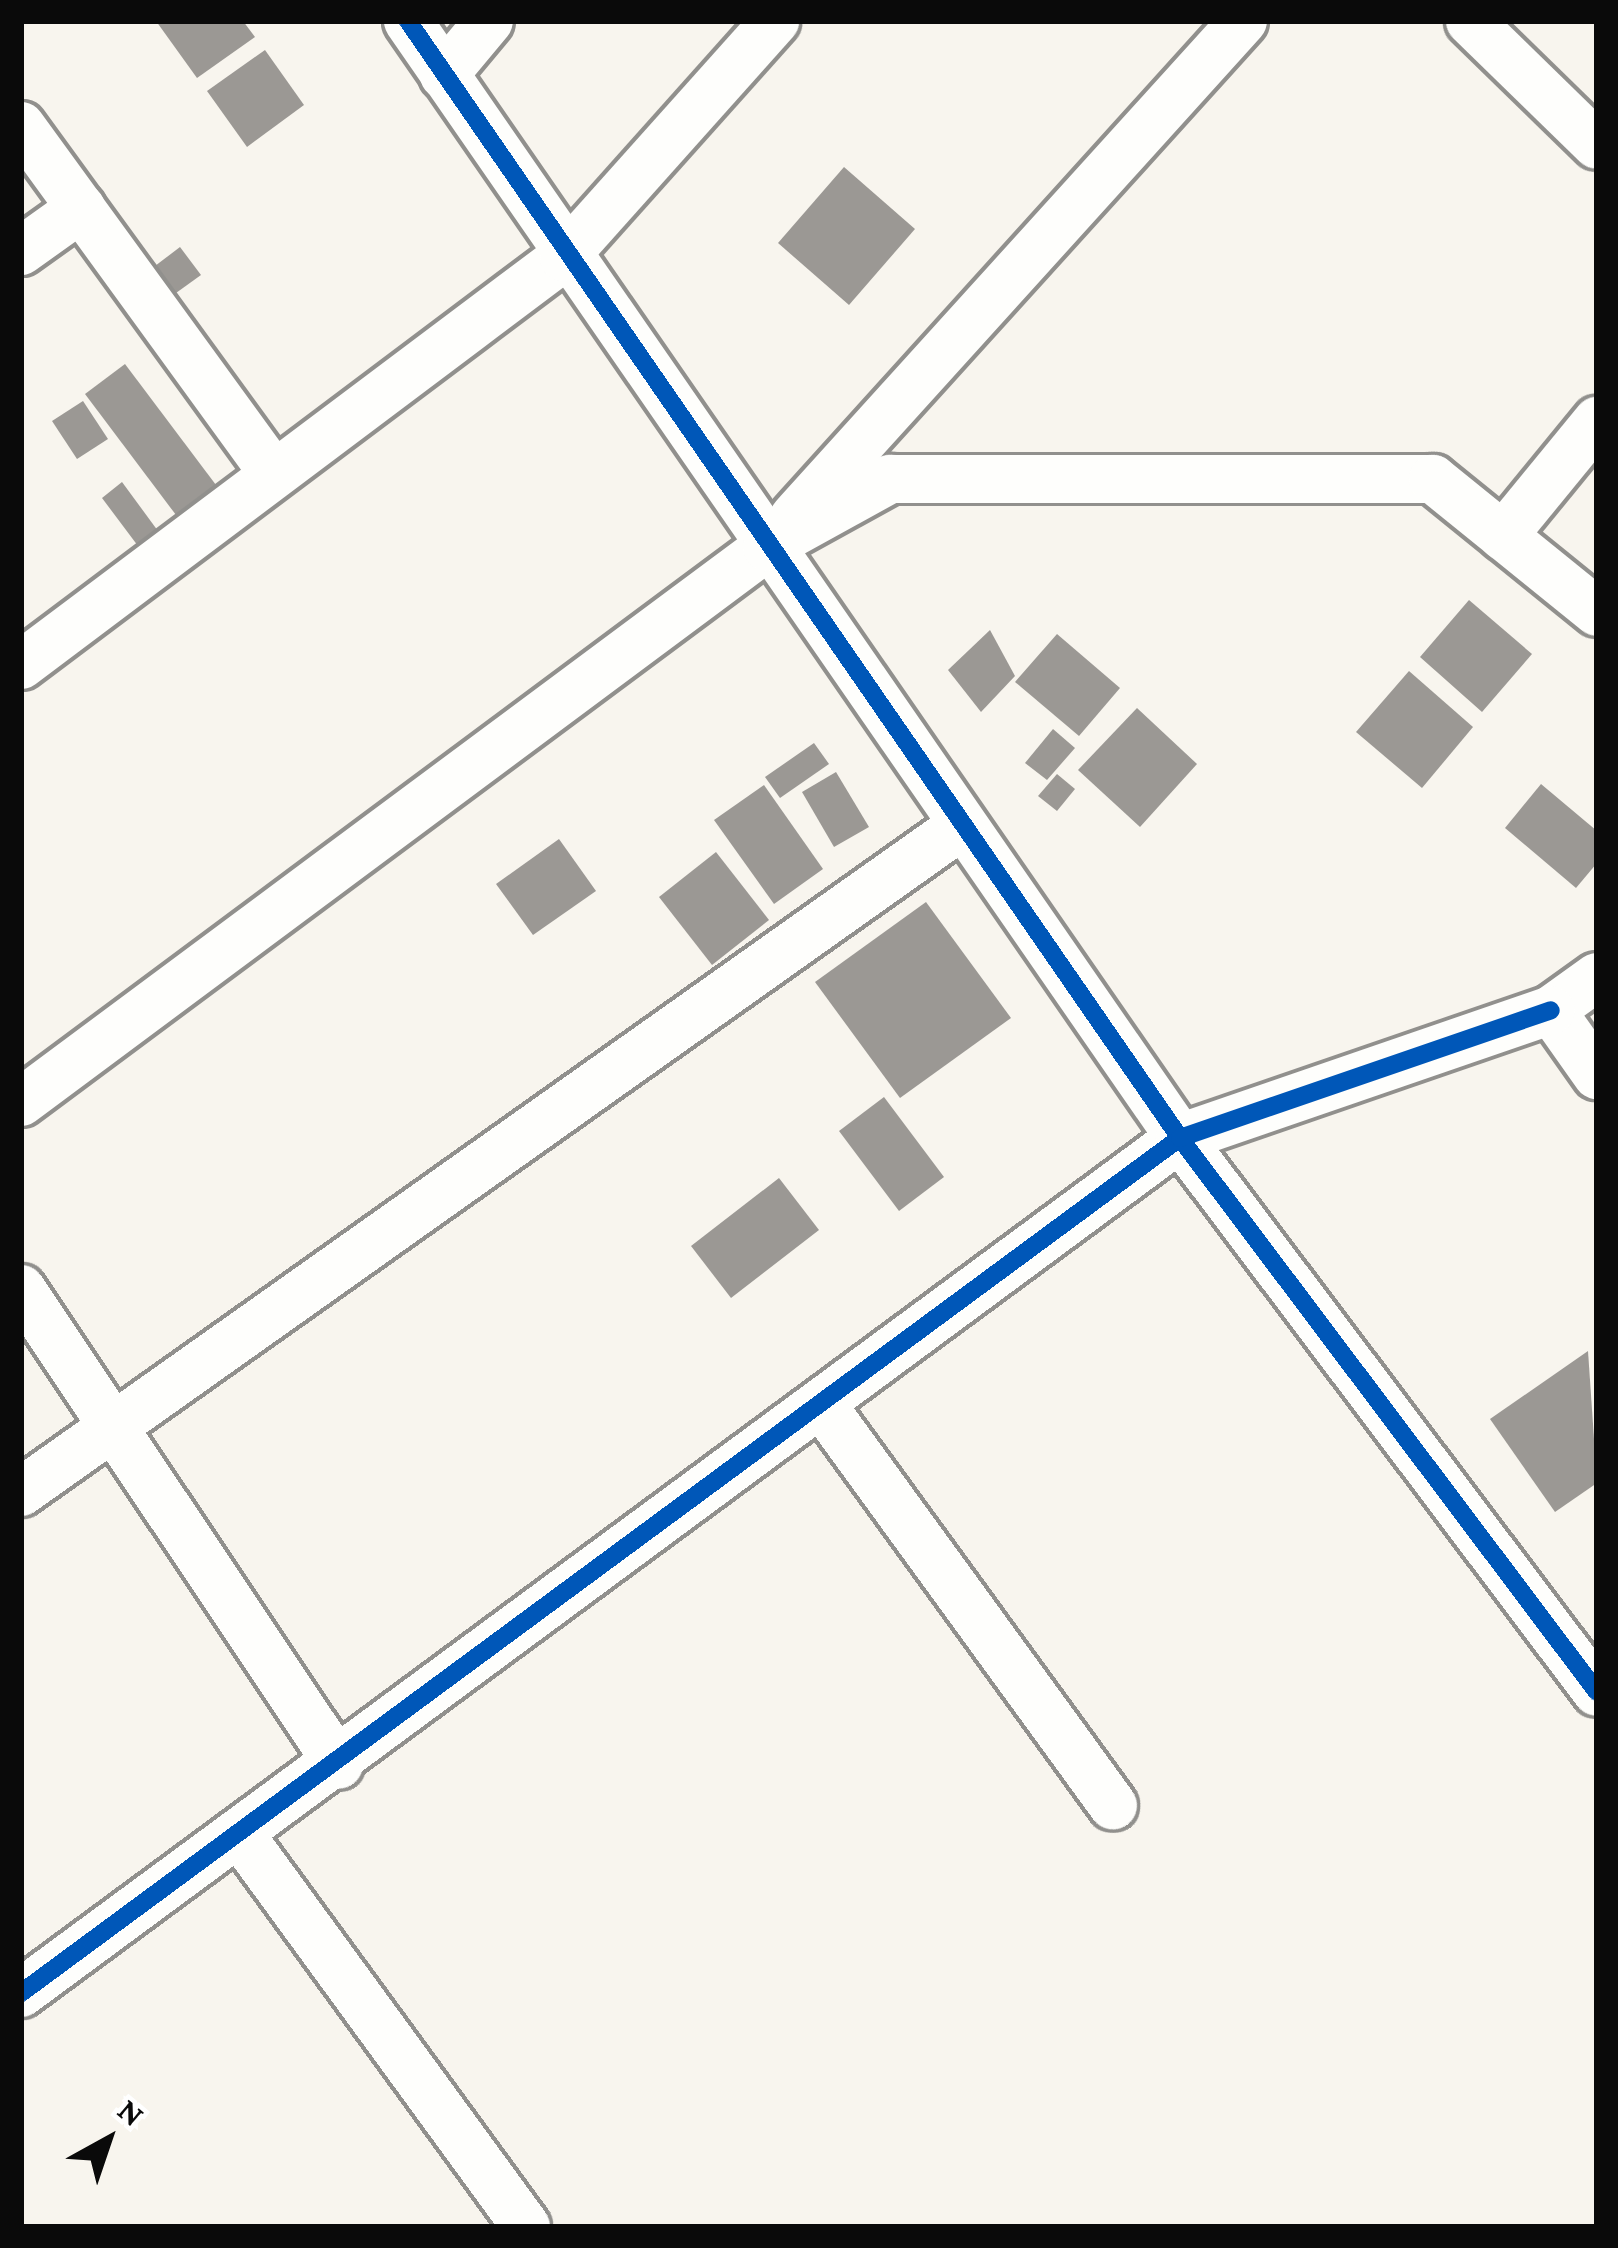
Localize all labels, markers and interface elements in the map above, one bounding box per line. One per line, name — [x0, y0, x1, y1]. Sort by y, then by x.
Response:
north arrow — [48, 2080, 168, 2200]
text: N — [111, 2091, 152, 2133]

